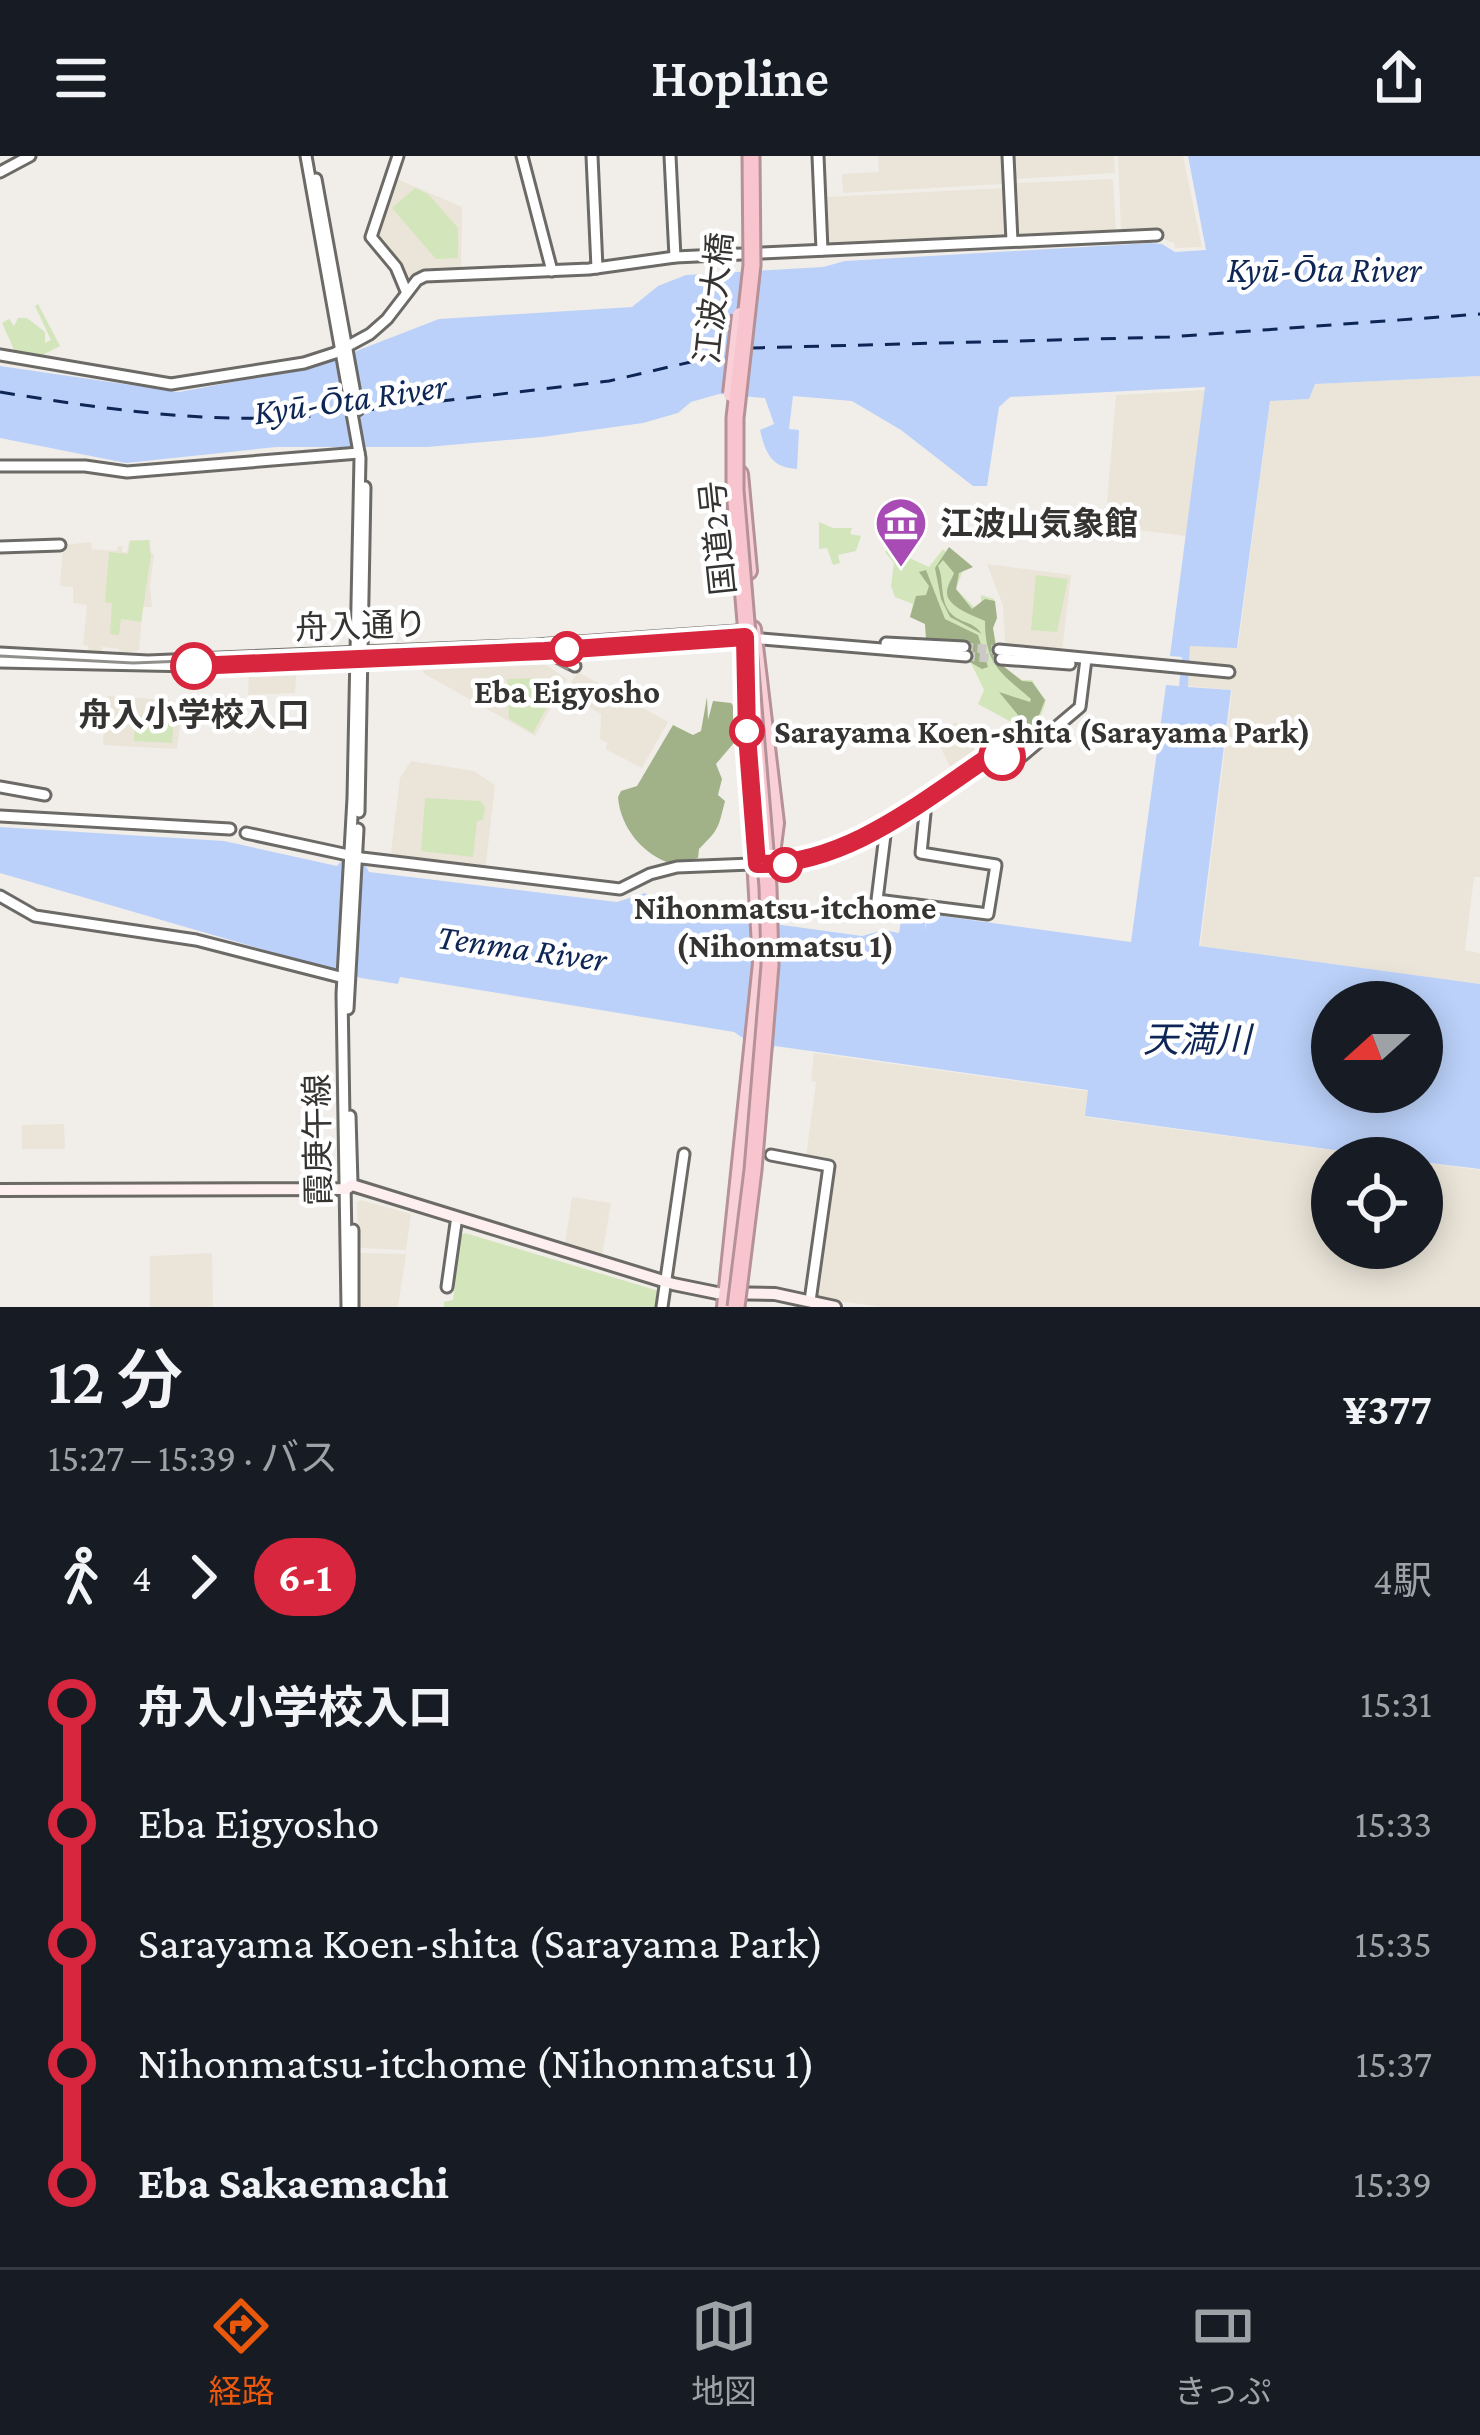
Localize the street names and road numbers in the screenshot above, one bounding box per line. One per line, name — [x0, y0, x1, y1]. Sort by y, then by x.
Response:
street label: 江波大橋 — [688, 230, 739, 366]
street label: 国道2号 — [693, 479, 742, 597]
street label: 舟入通り — [294, 605, 428, 646]
street label: 霞庚午線 — [298, 1074, 337, 1206]

